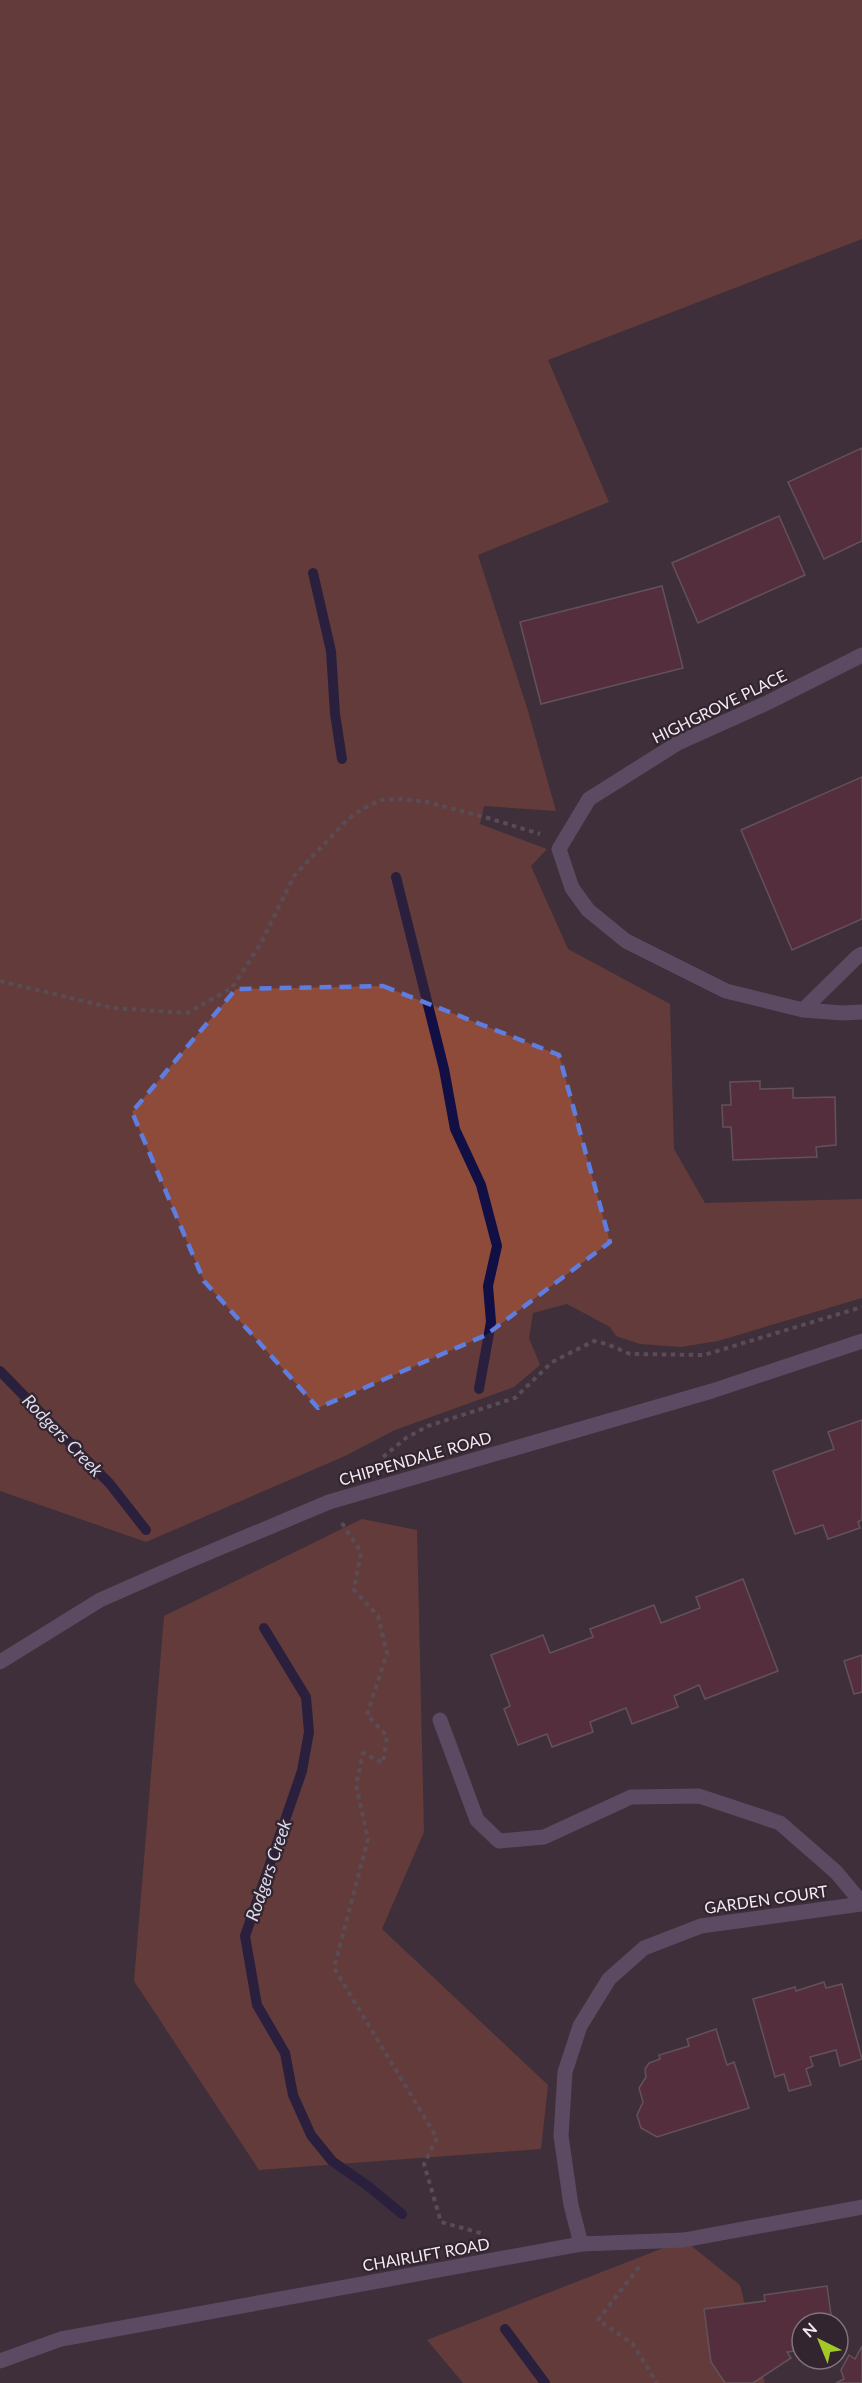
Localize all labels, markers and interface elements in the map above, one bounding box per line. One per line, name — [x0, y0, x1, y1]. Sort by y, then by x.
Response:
street label: HIGHGROVE PLACE — [649, 665, 789, 747]
water label: Rodgers Creek — [18, 1389, 108, 1481]
street label: CHIPPENDALE ROAD — [337, 1427, 493, 1489]
water label: Rodgers Creek — [240, 1816, 296, 1924]
street label: GARDEN COURT — [703, 1881, 829, 1917]
street label: CHAIRLIFT ROAD — [361, 2233, 491, 2275]
north arrow — [790, 2311, 850, 2371]
text: N — [798, 2319, 820, 2341]

